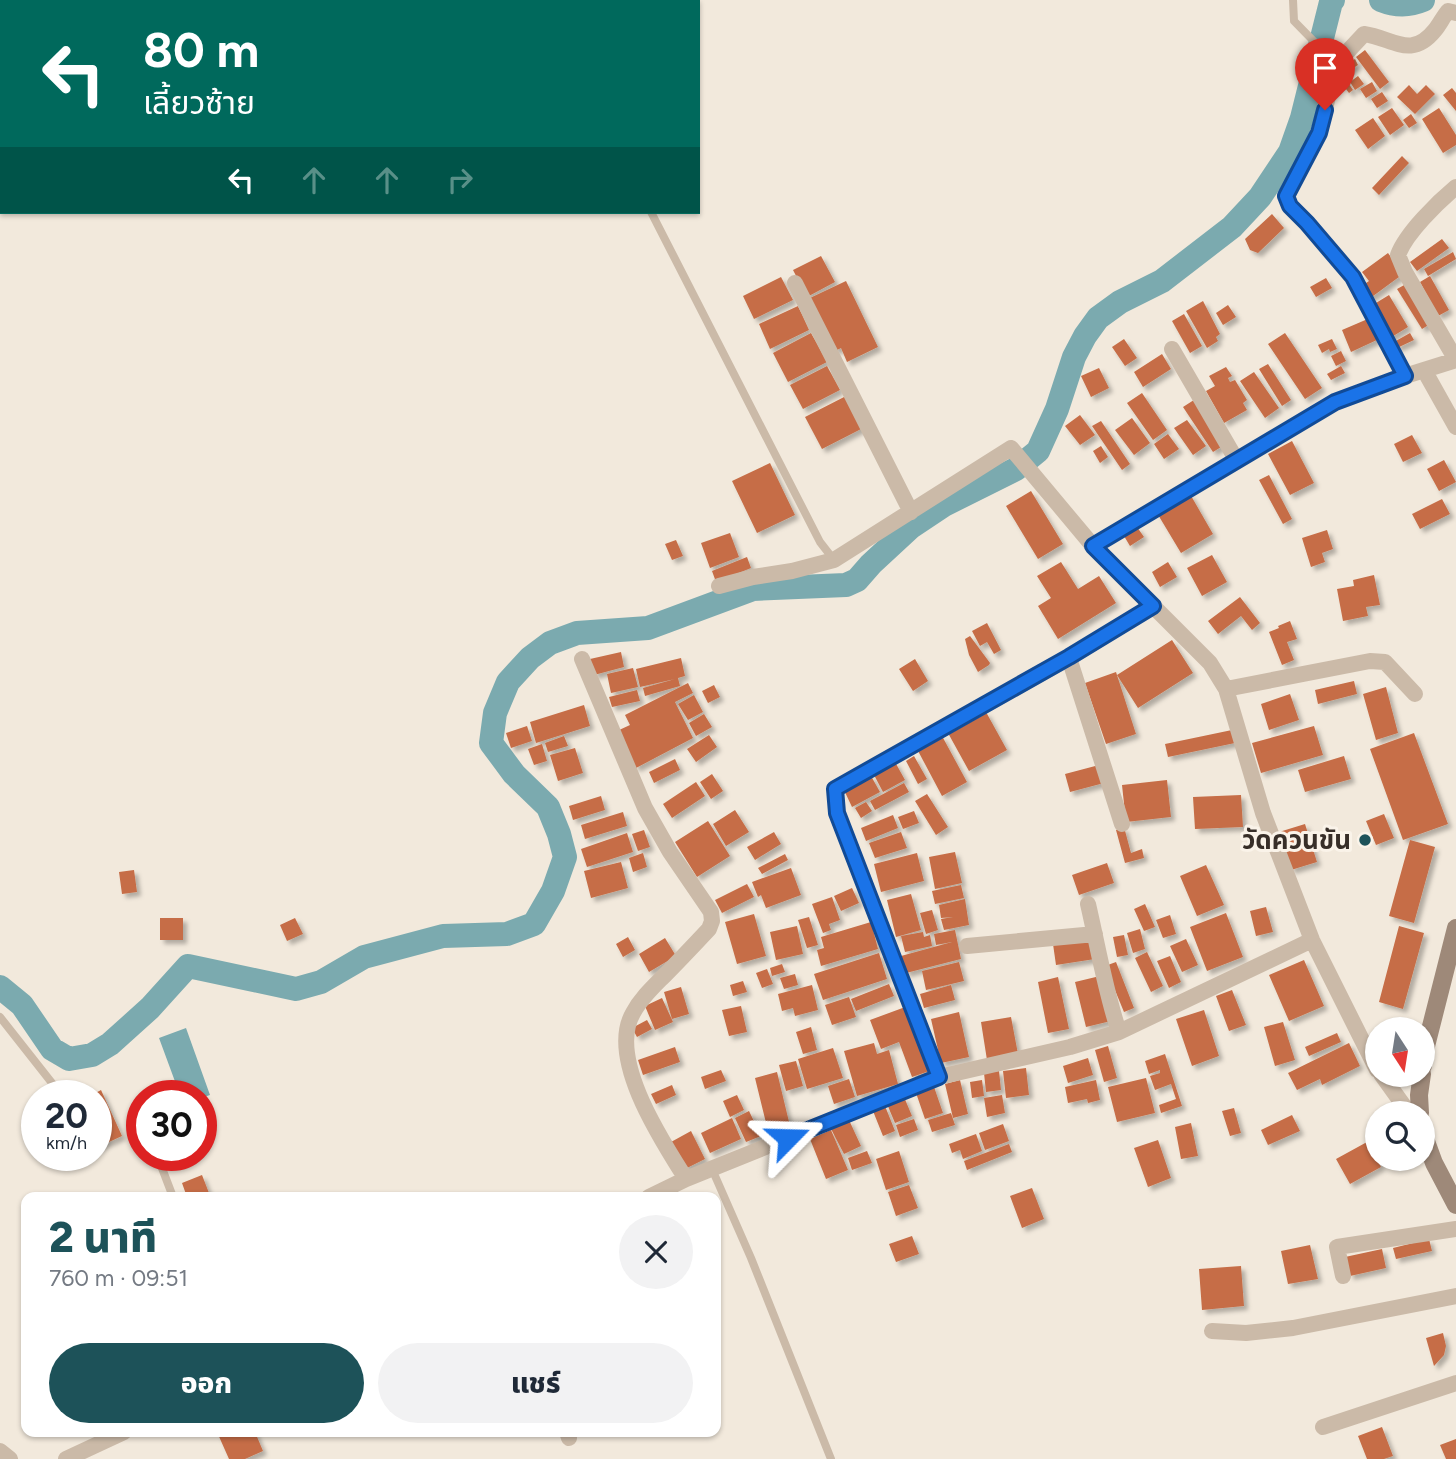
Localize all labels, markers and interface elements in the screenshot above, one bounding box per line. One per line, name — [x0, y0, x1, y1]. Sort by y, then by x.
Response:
text: 80 m — [143, 20, 259, 79]
icon: left — [28, 28, 119, 119]
pin — [1295, 38, 1355, 110]
icon: arrive — [1306, 49, 1344, 87]
text: เลี้ยวซ้าย — [143, 84, 255, 122]
icon: left — [222, 161, 260, 199]
icon: ahead — [295, 161, 333, 199]
icon: ahead — [368, 161, 406, 199]
icon: right — [441, 161, 479, 199]
place label: วัดควนขัน — [1242, 824, 1351, 856]
marker: วัดควนขัน — [1357, 832, 1373, 848]
north arrow — [1365, 1017, 1435, 1087]
map controls — [1365, 1017, 1435, 1171]
speed limit sign: 30 — [126, 1080, 217, 1171]
text: 20 — [45, 1095, 88, 1137]
position arrow — [751, 1101, 825, 1175]
button: search — [1365, 1101, 1435, 1171]
text: km/h — [46, 1132, 87, 1154]
text: 2 นาที — [49, 1212, 157, 1263]
button: close — [619, 1215, 693, 1289]
text: 760 m · 09:51 — [49, 1264, 188, 1292]
button: ออก — [49, 1343, 364, 1423]
button: แชร์ — [378, 1343, 693, 1423]

